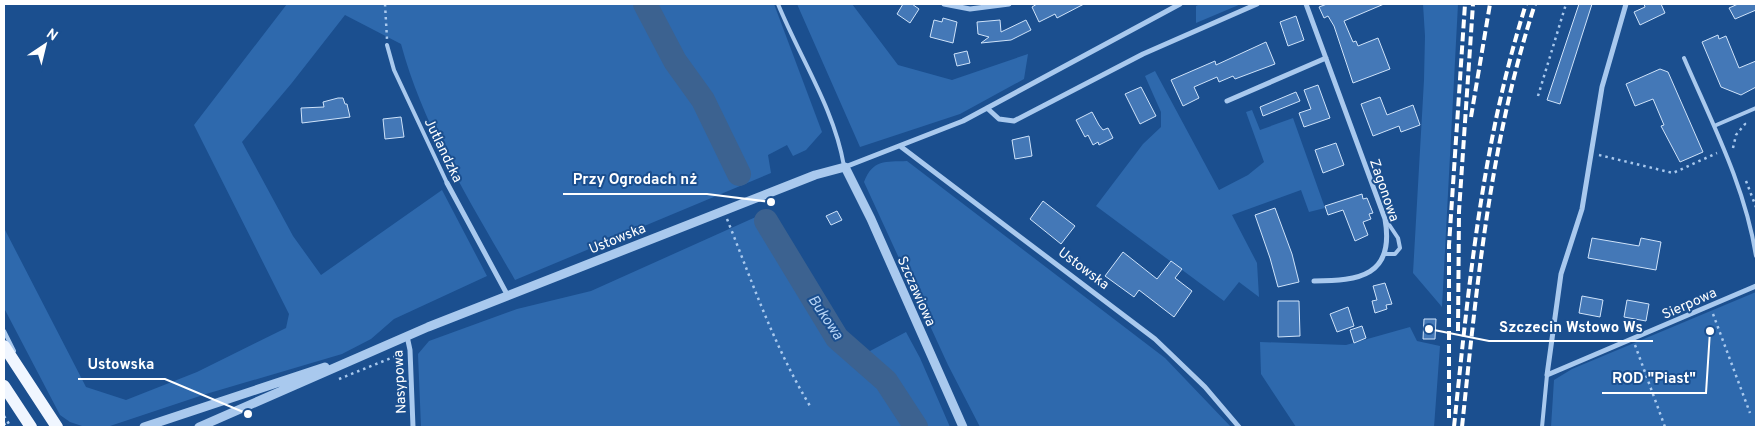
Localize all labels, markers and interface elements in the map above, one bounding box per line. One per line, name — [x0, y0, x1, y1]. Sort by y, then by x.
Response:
north arrow — [20, 20, 70, 70]
text: N — [43, 26, 61, 45]
street label: Jutlandzka — [420, 116, 465, 185]
street label: Zagonowa — [1365, 157, 1402, 224]
callout: Przy Ogrodach nż — [563, 164, 707, 194]
text: Przy Ogrodach nż — [573, 171, 697, 190]
street label: Ustowska — [587, 220, 648, 258]
street label: Ustowska — [1054, 244, 1112, 294]
street label: Szczawiowa — [893, 254, 939, 329]
street label: Sierpowa — [1660, 285, 1720, 324]
water label: Bukowa — [803, 292, 847, 344]
callout: Szczecin Wstowo Ws — [1489, 311, 1653, 341]
text: Szczecin Wstowo Ws — [1499, 319, 1643, 338]
callout: Ustowska — [78, 349, 165, 379]
street label: Nasypowa — [390, 350, 411, 414]
text: Ustowska — [88, 356, 154, 375]
callout: ROD "Piast" — [1602, 363, 1706, 393]
text: ROD "Piast" — [1612, 370, 1696, 389]

